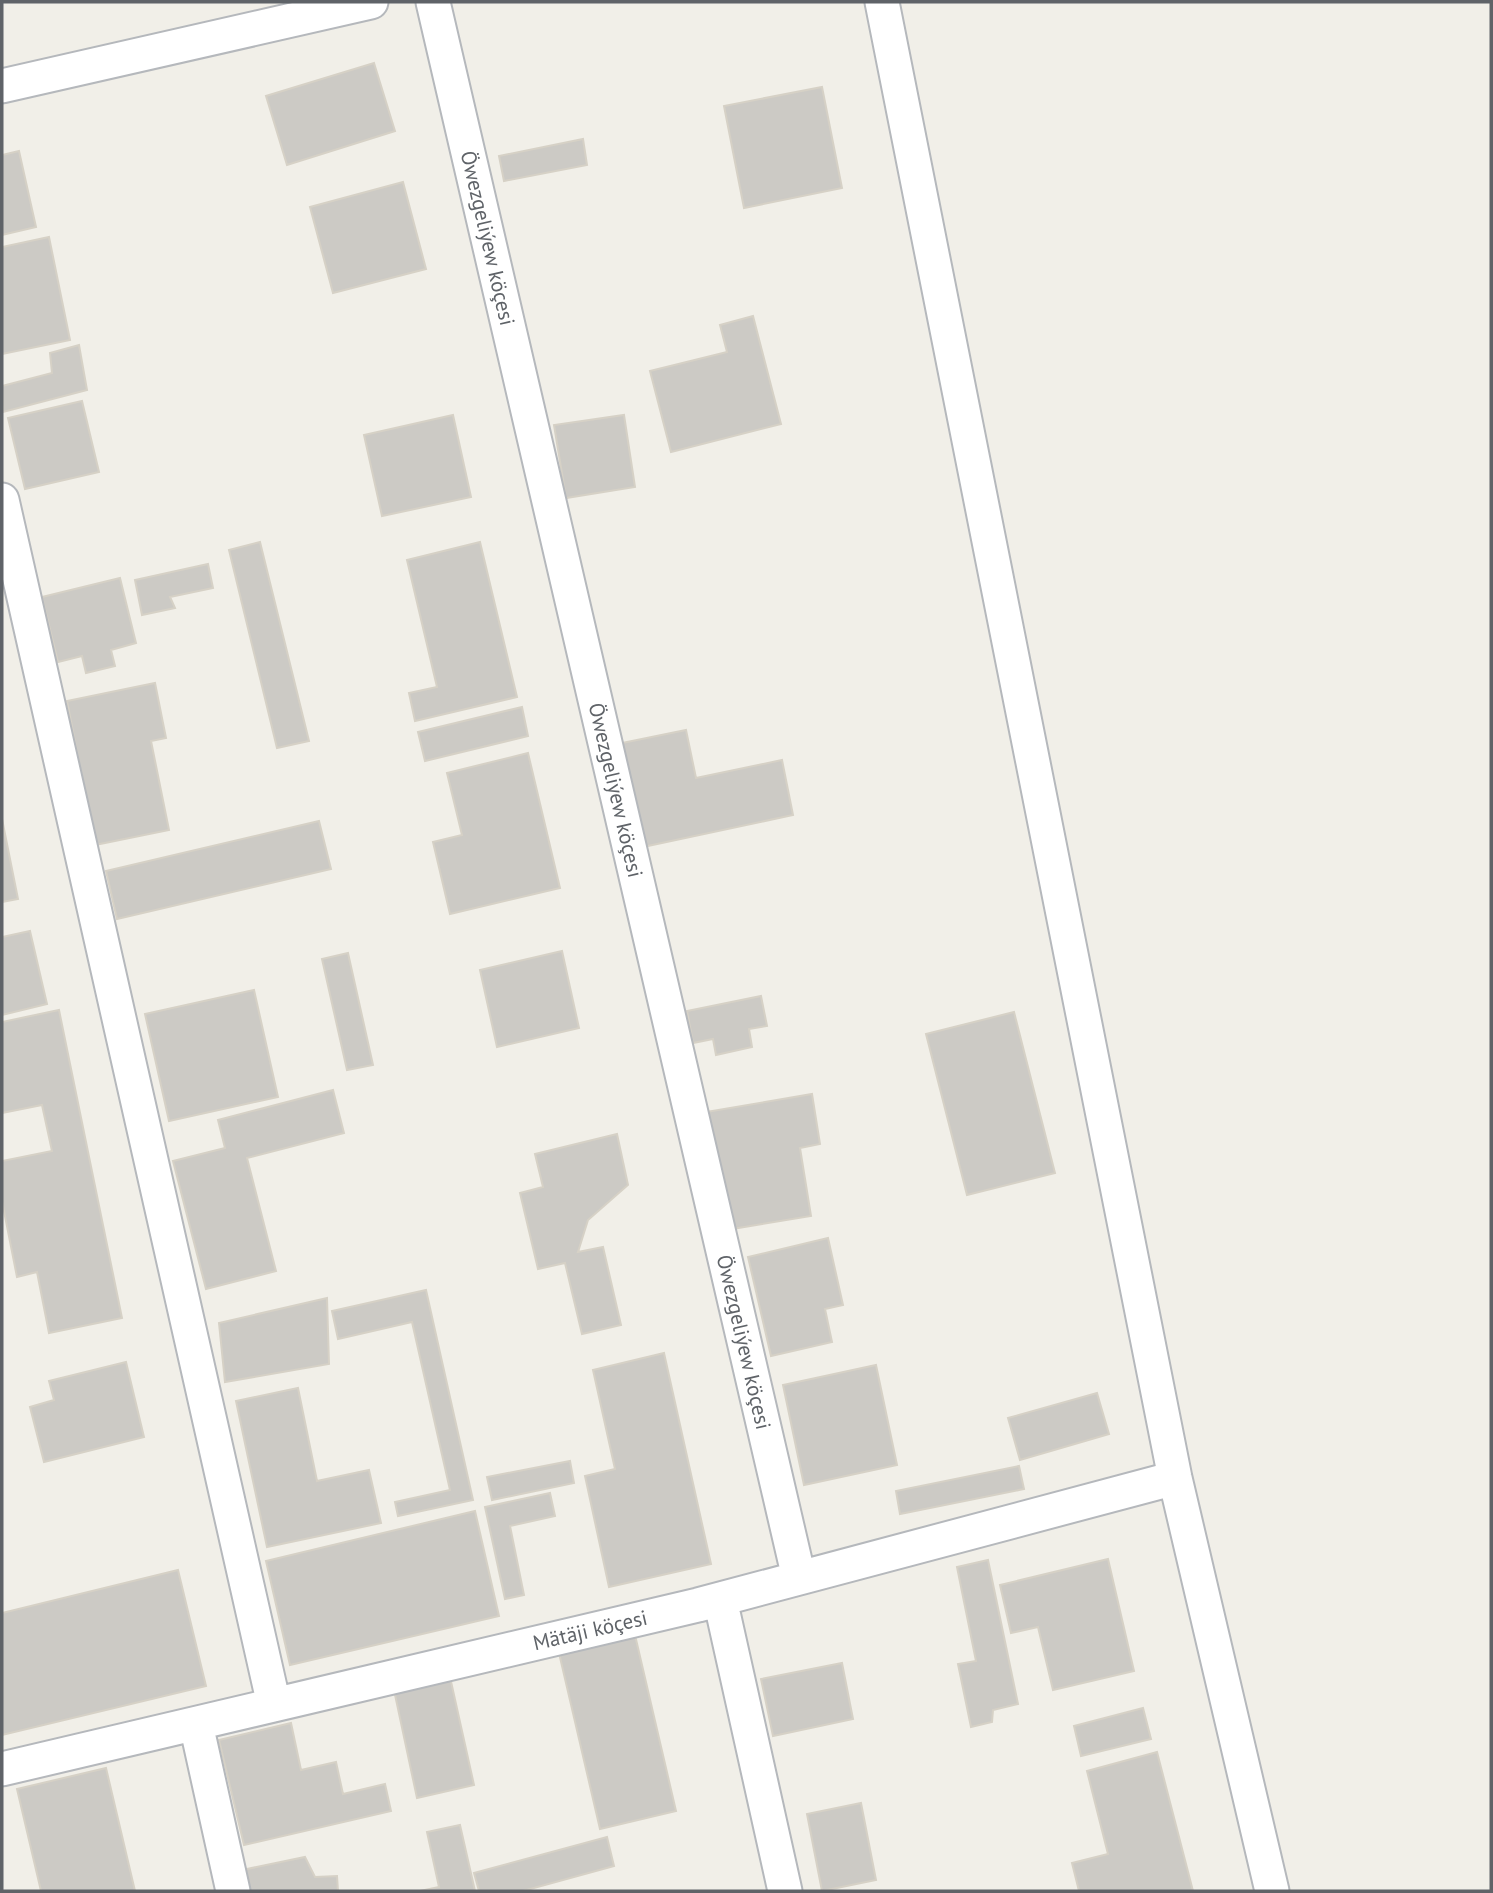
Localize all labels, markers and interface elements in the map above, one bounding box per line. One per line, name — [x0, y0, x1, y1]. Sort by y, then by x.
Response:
street label: Öwezgeliýew köçesi — [455, 148, 521, 328]
street label: Öwezgeliýew köçesi — [583, 700, 649, 880]
street label: Öwezgeliýew köçesi — [711, 1252, 777, 1432]
street label: Mätäji köçesi — [530, 1604, 650, 1656]

